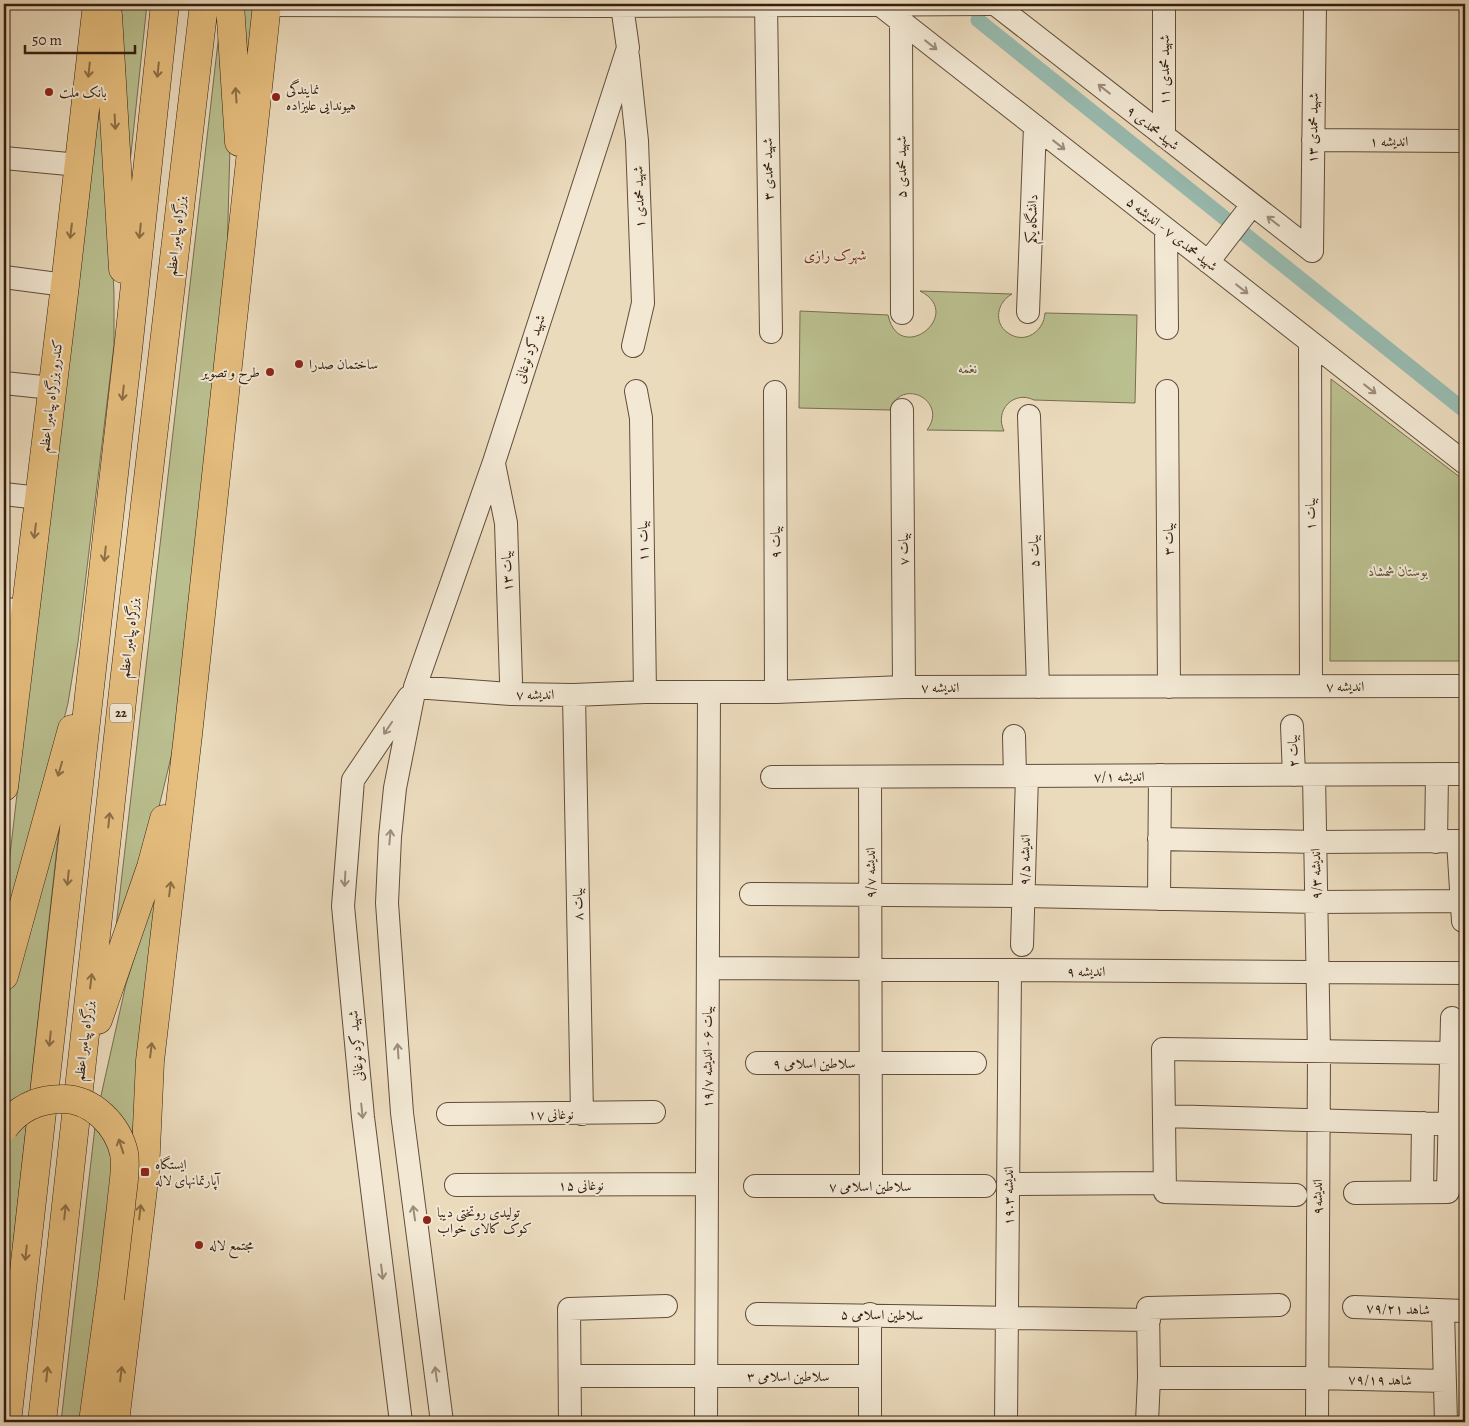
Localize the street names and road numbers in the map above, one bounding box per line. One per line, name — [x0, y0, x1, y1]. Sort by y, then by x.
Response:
street label: شهید محمدی ۱۱ — [1155, 34, 1174, 105]
street label: شهید محمدی ۱۳ — [1303, 92, 1323, 164]
street label: شهید محمدی ۹ — [1123, 101, 1184, 155]
street label: اندیشه ۱ — [1370, 132, 1408, 151]
street label: شهید محمدی ۵ — [892, 136, 911, 198]
street label: شهید محمدی ۳ — [758, 137, 778, 200]
street label: شهید محمدی ۱ — [628, 165, 650, 229]
street label: شهید محمدی ۷ - اندیشه ۵ — [1122, 192, 1222, 276]
street label: بزرگراه پیامبر اعظم — [162, 194, 194, 278]
street label: دانشگاه یکم — [1022, 194, 1046, 244]
street label: شهید کرد نوغانی — [510, 312, 550, 386]
street label: کندرو بزرگراه پیامبر اعظم — [35, 338, 71, 454]
street label: بیات ۱ — [1301, 498, 1320, 530]
street label: بیات ۱۱ — [633, 520, 653, 562]
street label: بیات ۳ — [1159, 523, 1178, 555]
street label: بیات ۹ — [766, 526, 785, 558]
street label: بیات ۷ — [894, 533, 913, 565]
street label: بیات ۵ — [1024, 534, 1044, 568]
street label: بیات ۱۳ — [497, 550, 517, 592]
street label: بزرگراه پیامبر اعظم — [115, 596, 147, 680]
street label: اندیشه ۷ — [1326, 677, 1364, 696]
street label: اندیشه ۷ — [921, 678, 959, 697]
street label: اندیشه ۷ — [516, 685, 554, 704]
road number: 22 — [110, 704, 132, 722]
street label: بیات ۲ — [1283, 734, 1303, 768]
street label: اندیشه ۷/۱ — [1093, 767, 1145, 786]
street label: اندیشه ۹/۵ — [1015, 834, 1035, 886]
street label: اندیشه ۹/۷ — [861, 847, 880, 899]
street label: اندیشه ۹/۳ — [1306, 848, 1326, 900]
street label: بیات ۸ — [568, 887, 588, 921]
street label: اندیشه ۹ — [1067, 962, 1105, 981]
street label: بزرگراه پیامبر اعظم — [70, 999, 102, 1083]
street label: بیات ۶ - اندیشه ۱۹/۷ — [698, 1006, 717, 1108]
street label: شهید کرد نوغانی — [343, 1009, 369, 1082]
street label: سلاطین اسلامی ۹ — [773, 1054, 855, 1073]
street label: نوغانی ۱۷ — [528, 1105, 574, 1124]
street label: اندیشه ۱۹.۳ — [999, 1166, 1018, 1226]
street label: نوغانی ۱۵ — [558, 1176, 604, 1195]
street label: سلاطین اسلامی ۷ — [829, 1177, 911, 1196]
street label: اندیشه۹ — [1308, 1179, 1327, 1215]
street label: شاهد ۷۹/۲۱ — [1366, 1298, 1430, 1320]
street label: سلاطین اسلامی ۵ — [840, 1305, 924, 1325]
street label: سلاطین اسلامی ۳ — [747, 1367, 829, 1386]
street label: شاهد ۷۹/۱۹ — [1348, 1370, 1412, 1390]

